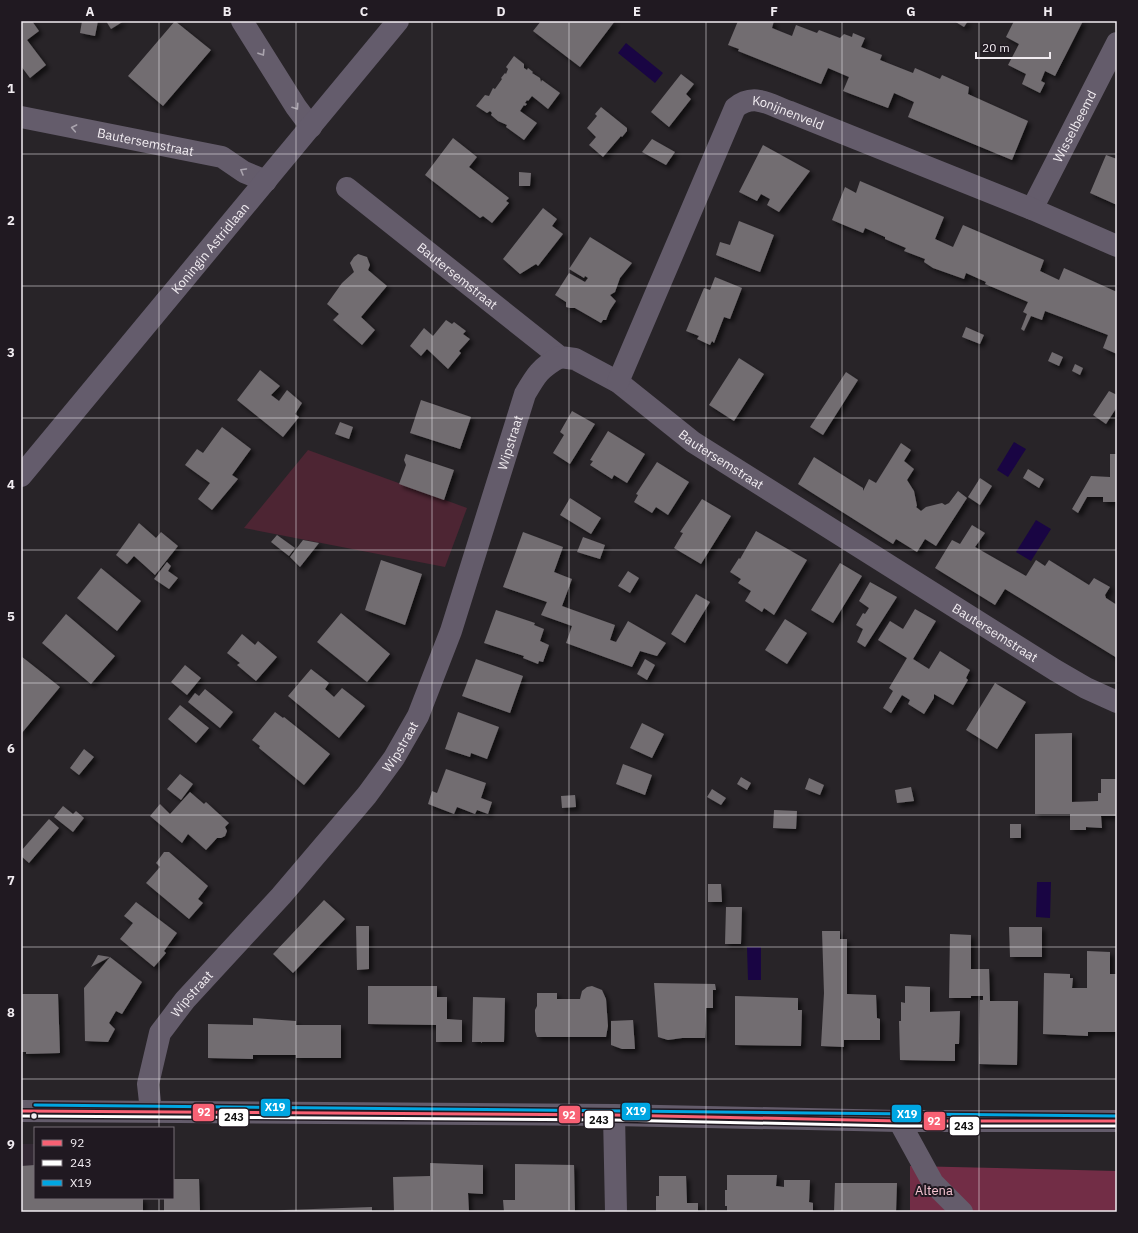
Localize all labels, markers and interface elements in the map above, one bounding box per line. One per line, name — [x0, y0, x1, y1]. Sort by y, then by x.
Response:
text: A — [86, 3, 95, 20]
text: B — [223, 3, 232, 20]
text: C — [360, 3, 369, 20]
text: D — [496, 3, 506, 20]
text: E — [633, 3, 641, 20]
text: F — [770, 3, 778, 20]
text: G — [906, 3, 916, 20]
text: H — [1043, 3, 1053, 20]
scale bar — [976, 34, 1050, 60]
text: 20 m — [982, 40, 1010, 55]
one-way arrow — [257, 49, 265, 56]
text: 1 — [7, 80, 15, 97]
street label: Wisselbeemd — [1049, 87, 1100, 165]
street label: Konijnenveld — [752, 92, 826, 133]
one-way arrow — [291, 102, 298, 109]
one-way arrow — [71, 124, 77, 132]
street label: Bautersemstraat — [96, 124, 195, 160]
one-way arrow — [240, 168, 247, 175]
street label: Koningin Astridlaan — [167, 199, 253, 297]
text: 2 — [7, 212, 15, 229]
street label: Bautersemstraat — [414, 238, 501, 313]
text: 3 — [7, 344, 15, 361]
street label: Wipstraat — [493, 413, 526, 472]
street label: Bautersemstraat — [675, 425, 767, 493]
text: 4 — [7, 476, 15, 493]
street label: Bautersemstraat — [949, 599, 1041, 666]
text: 5 — [7, 608, 15, 625]
street label: Wipstraat — [378, 718, 422, 775]
text: 6 — [7, 740, 15, 757]
text: 7 — [7, 872, 15, 889]
street label: Wipstraat — [167, 967, 217, 1020]
text: 8 — [7, 1004, 15, 1021]
line badge: X19 — [260, 1098, 291, 1117]
text: X19 — [265, 1100, 286, 1114]
line badge: X19 — [621, 1102, 651, 1121]
line badge: 92 — [192, 1103, 215, 1122]
text: X19 — [626, 1104, 647, 1118]
line badge: X19 — [891, 1104, 922, 1123]
text: 92 — [197, 1105, 211, 1119]
line badge: 92 — [558, 1105, 581, 1124]
text: X19 — [897, 1107, 918, 1121]
line badge: 243 — [218, 1108, 249, 1127]
text: 92 — [562, 1108, 576, 1122]
text: 243 — [224, 1110, 244, 1124]
line badge: 243 — [584, 1110, 614, 1129]
unlabelled marker — [29, 1111, 39, 1121]
line badge: 92 — [923, 1111, 946, 1131]
text: 243 — [589, 1113, 609, 1127]
text: 92 — [927, 1114, 941, 1128]
line badge: 243 — [949, 1116, 980, 1136]
text: 243 — [954, 1119, 974, 1133]
legend — [34, 1127, 174, 1199]
text: 92 — [70, 1135, 84, 1150]
text: 9 — [7, 1136, 15, 1153]
text: 243 — [70, 1155, 92, 1170]
text: X19 — [70, 1175, 92, 1190]
park label: Altena — [915, 1182, 953, 1199]

